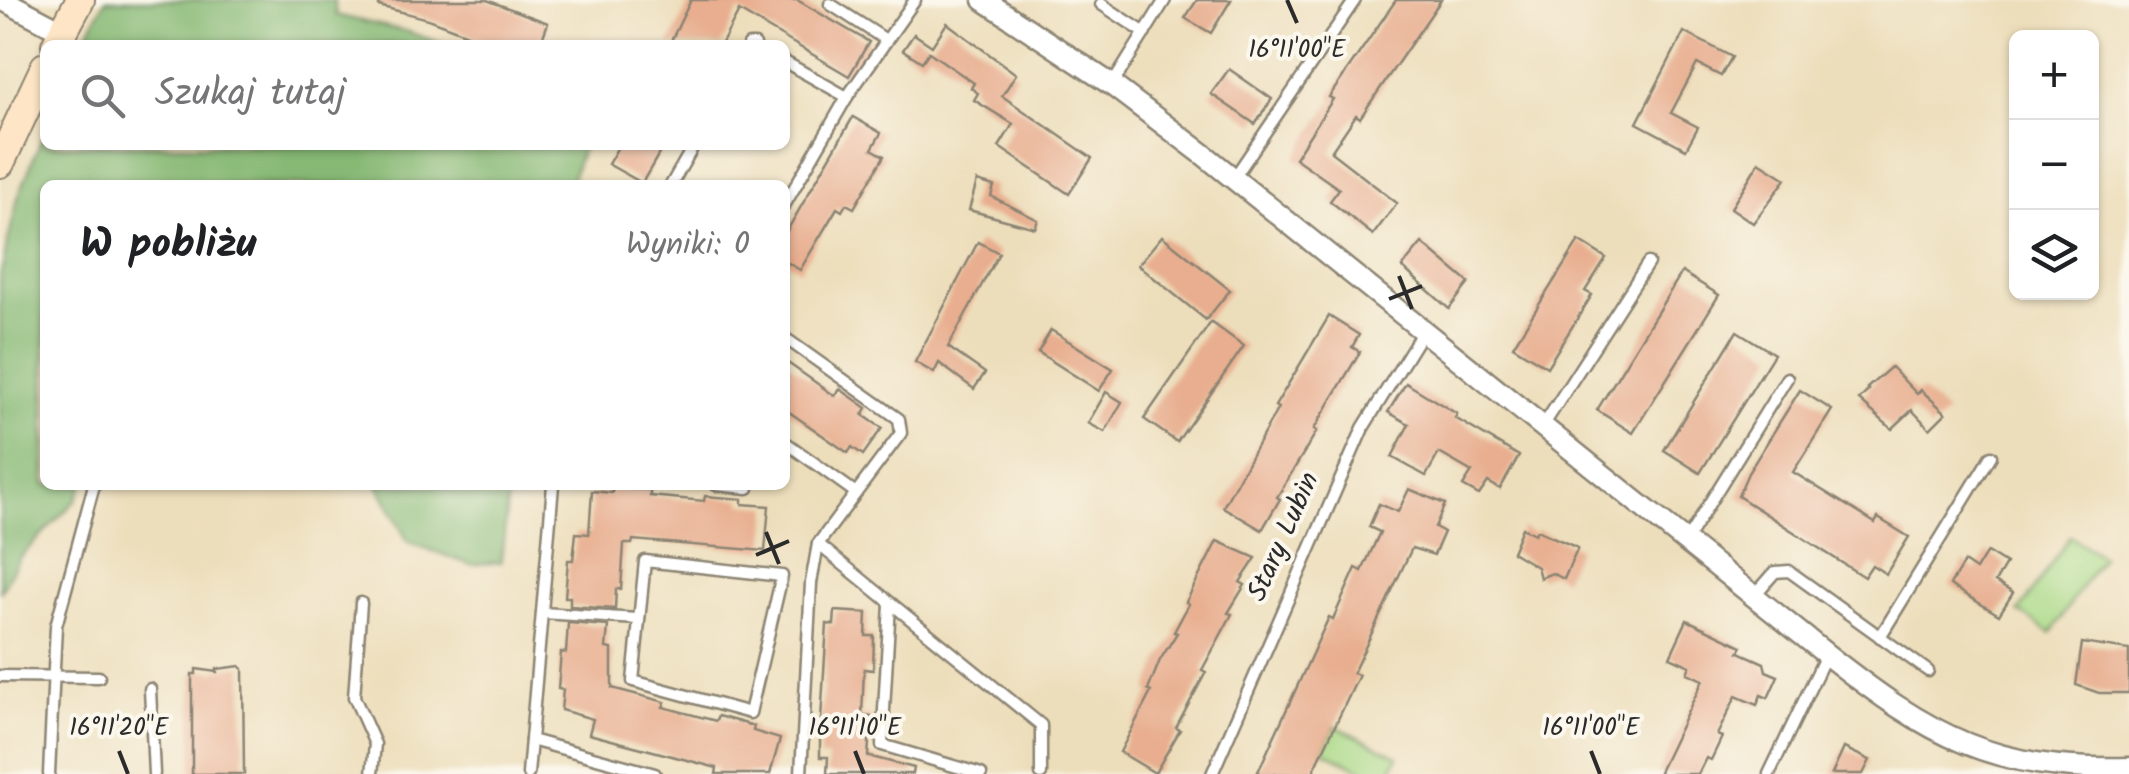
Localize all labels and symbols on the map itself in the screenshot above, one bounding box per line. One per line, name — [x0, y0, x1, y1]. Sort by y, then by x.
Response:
text: 16°11'00"E — [1248, 30, 1347, 70]
street label: Stary Lubin — [1235, 465, 1333, 609]
text: 16°11'20"E — [69, 708, 170, 748]
text: 16°11'10"E — [809, 708, 903, 748]
text: 16°11'00"E — [1542, 708, 1641, 748]

